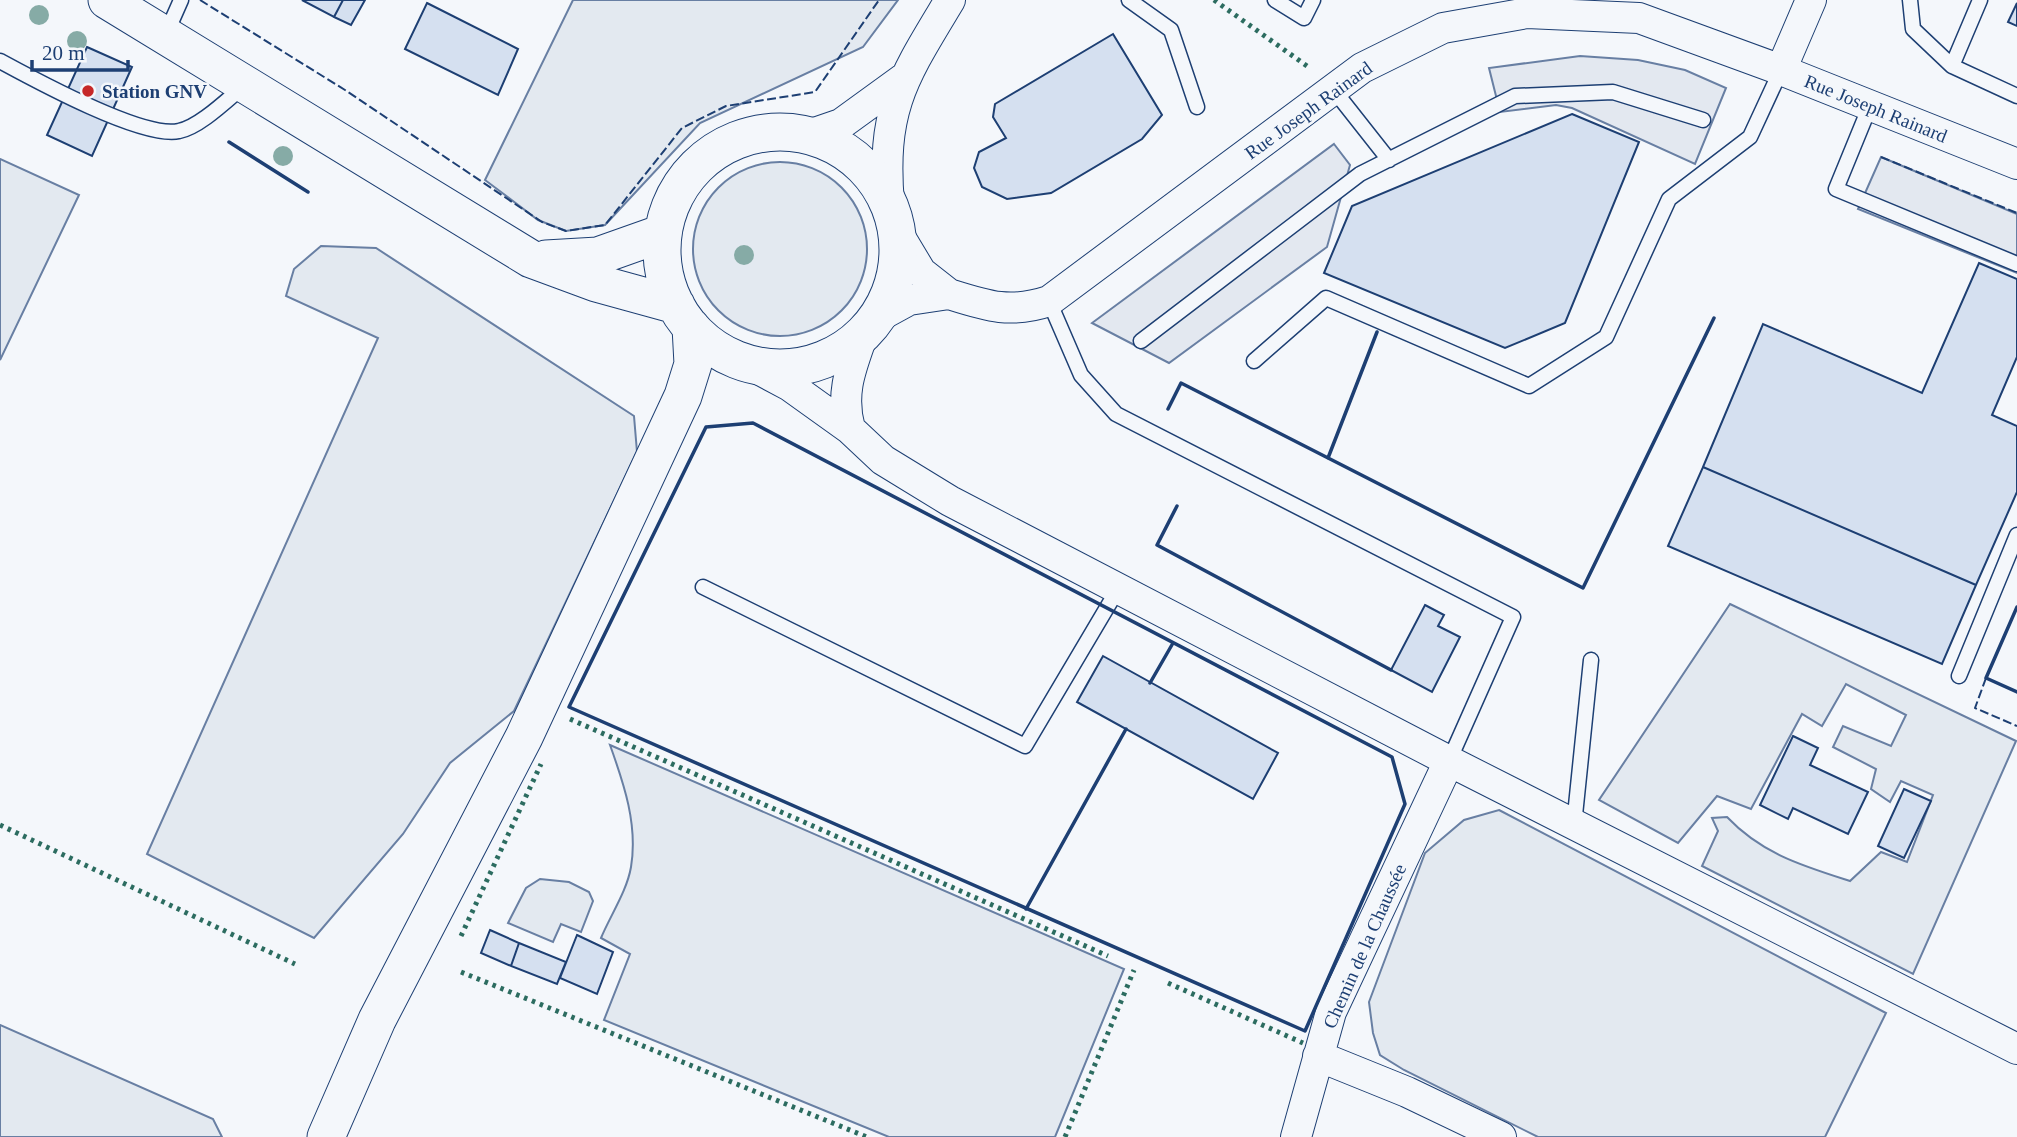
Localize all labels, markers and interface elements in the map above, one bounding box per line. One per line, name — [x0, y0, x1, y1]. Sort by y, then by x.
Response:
scale bar — [32, 28, 128, 72]
text: 20 m — [42, 41, 85, 65]
street label: Rue Joseph Rainard — [1241, 57, 1376, 164]
street label: Rue Joseph Rainard — [1801, 70, 1951, 147]
place label: Station GNV — [102, 81, 207, 102]
marker: Station GNV — [80, 83, 96, 99]
street label: Chemin de la Chaussée — [1319, 861, 1410, 1032]

